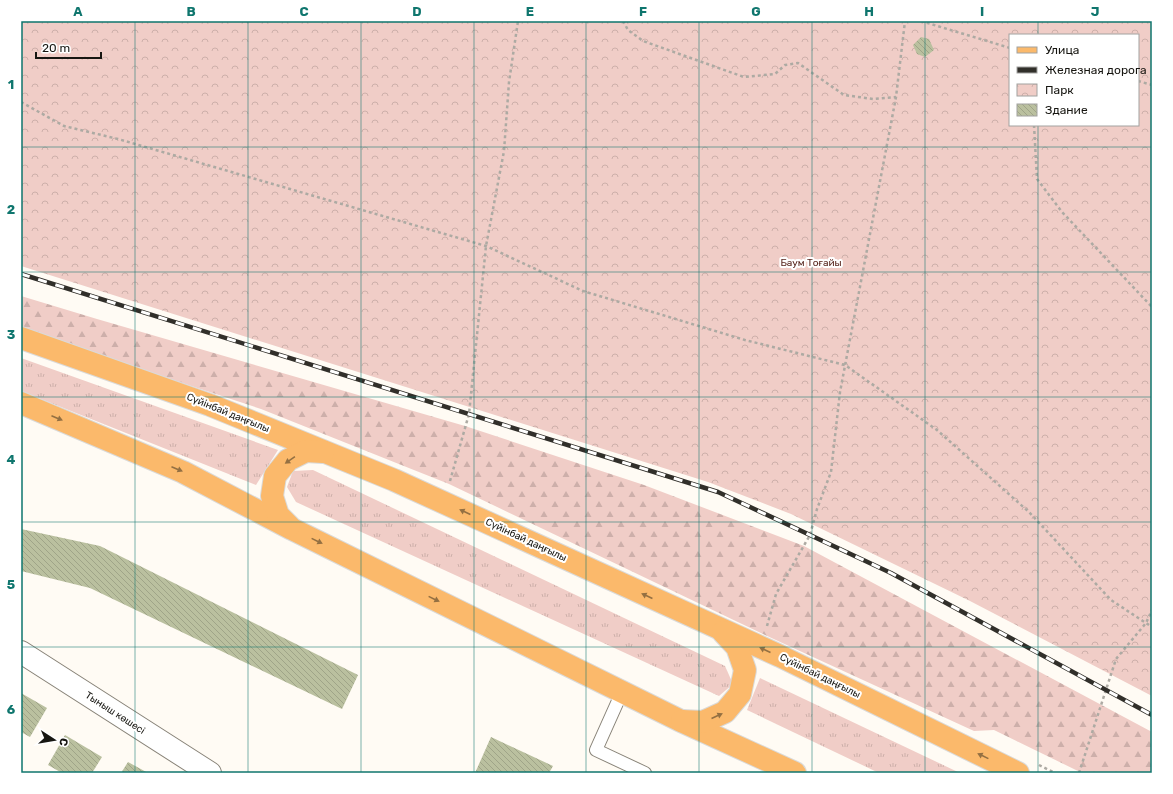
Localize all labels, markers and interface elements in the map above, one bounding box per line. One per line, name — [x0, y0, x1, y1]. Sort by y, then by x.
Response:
text: A — [73, 4, 83, 19]
text: B — [186, 4, 196, 19]
text: C — [299, 4, 309, 19]
text: D — [412, 4, 422, 19]
text: E — [526, 4, 534, 19]
text: F — [639, 4, 647, 19]
text: G — [751, 4, 761, 19]
text: H — [864, 4, 874, 19]
text: I — [980, 4, 984, 19]
text: J — [1091, 4, 1099, 19]
scale bar — [36, 34, 101, 60]
legend — [1009, 34, 1139, 126]
text: 20 m — [42, 41, 70, 55]
text: Улица — [1045, 43, 1079, 57]
text: Железная дорога — [1045, 63, 1147, 77]
text: 1 — [8, 77, 14, 92]
text: Парк — [1045, 83, 1074, 97]
text: Здание — [1045, 103, 1088, 117]
text: 2 — [7, 202, 15, 217]
park label: Баум Тоғайы — [780, 257, 842, 269]
text: 3 — [7, 327, 16, 342]
street label: Сүйінбай даңғылы — [185, 391, 271, 435]
one-way arrow — [51, 415, 62, 421]
text: 4 — [7, 452, 16, 467]
one-way arrow — [284, 456, 295, 464]
one-way arrow — [171, 466, 182, 472]
one-way arrow — [460, 509, 471, 515]
street label: Сүйінбай даңғылы — [483, 516, 569, 564]
one-way arrow — [311, 538, 323, 544]
text: 5 — [7, 577, 15, 592]
one-way arrow — [641, 593, 653, 599]
one-way arrow — [428, 596, 439, 602]
one-way arrow — [760, 647, 771, 653]
street label: Сүйінбай даңғылы — [778, 651, 862, 701]
street label: Тыныш көшесі — [83, 689, 147, 737]
text: 6 — [7, 702, 16, 717]
one-way arrow — [711, 713, 722, 719]
north arrow — [34, 720, 74, 760]
text: С — [56, 737, 70, 747]
one-way arrow — [977, 753, 988, 759]

